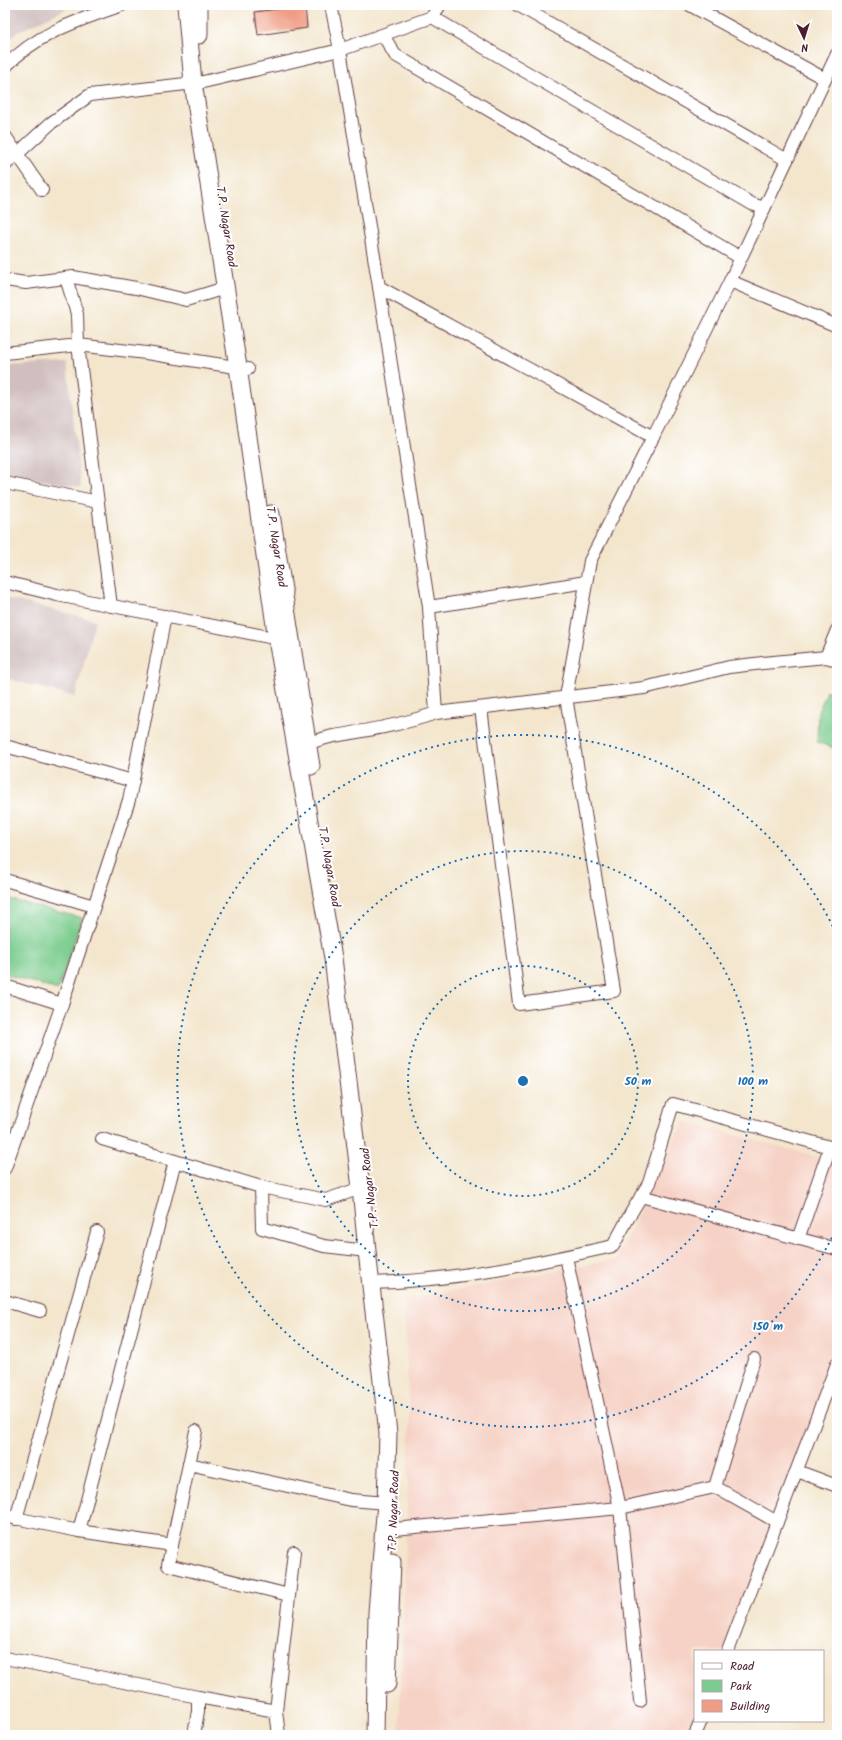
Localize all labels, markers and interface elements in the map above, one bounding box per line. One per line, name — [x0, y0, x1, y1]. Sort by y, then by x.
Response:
north arrow — [784, 18, 824, 58]
text: N — [800, 38, 809, 56]
street label: T.P. Nagar Road — [210, 185, 242, 270]
street label: T.P. Nagar Road — [260, 505, 292, 590]
street label: T.P. Nagar Road — [313, 825, 346, 910]
text: 50 m — [624, 1072, 652, 1091]
text: 100 m — [738, 1072, 768, 1091]
centre of rings — [516, 1074, 530, 1088]
street label: T.P. Nagar Road — [355, 1145, 384, 1230]
text: 150 m — [753, 1317, 783, 1336]
street label: T.P. Nagar Road — [383, 1469, 405, 1552]
legend — [694, 1650, 824, 1722]
text: Road — [730, 1657, 755, 1676]
text: Park — [730, 1677, 752, 1696]
text: Building — [730, 1697, 770, 1716]

